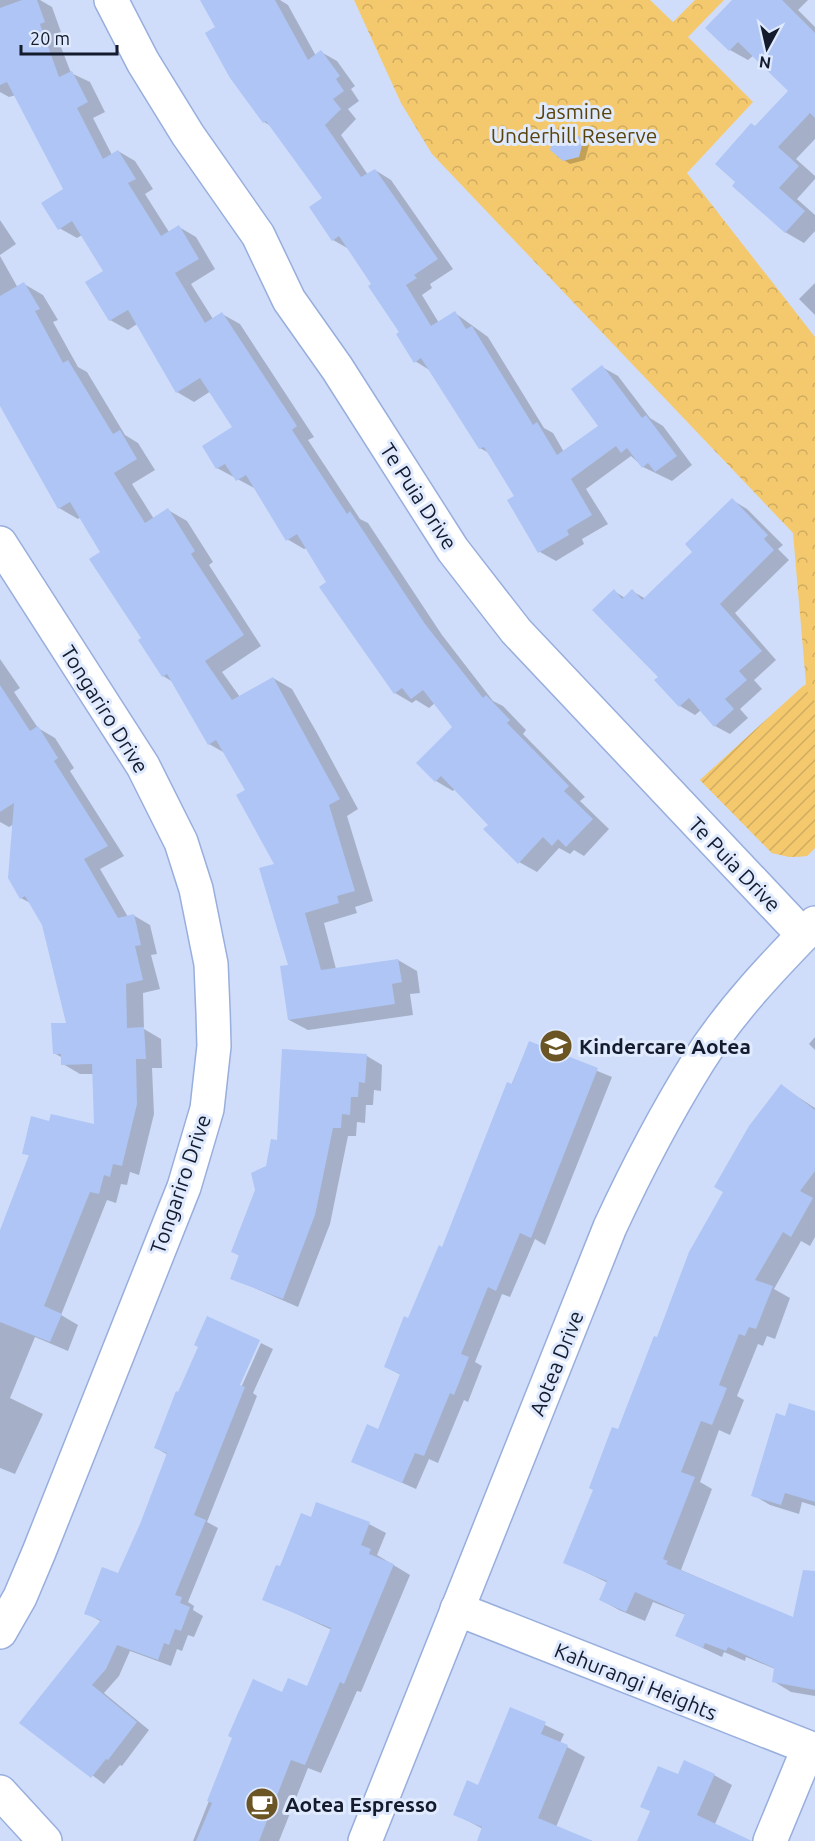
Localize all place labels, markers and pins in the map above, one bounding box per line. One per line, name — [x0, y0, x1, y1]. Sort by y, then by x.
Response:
school or university icon: Kindercare Aotea — [538, 1028, 574, 1064]
place label: Kindercare Aotea — [579, 1034, 751, 1058]
cafe icon: Aotea Espresso — [244, 1786, 280, 1822]
place label: Aotea Espresso — [285, 1792, 437, 1816]

